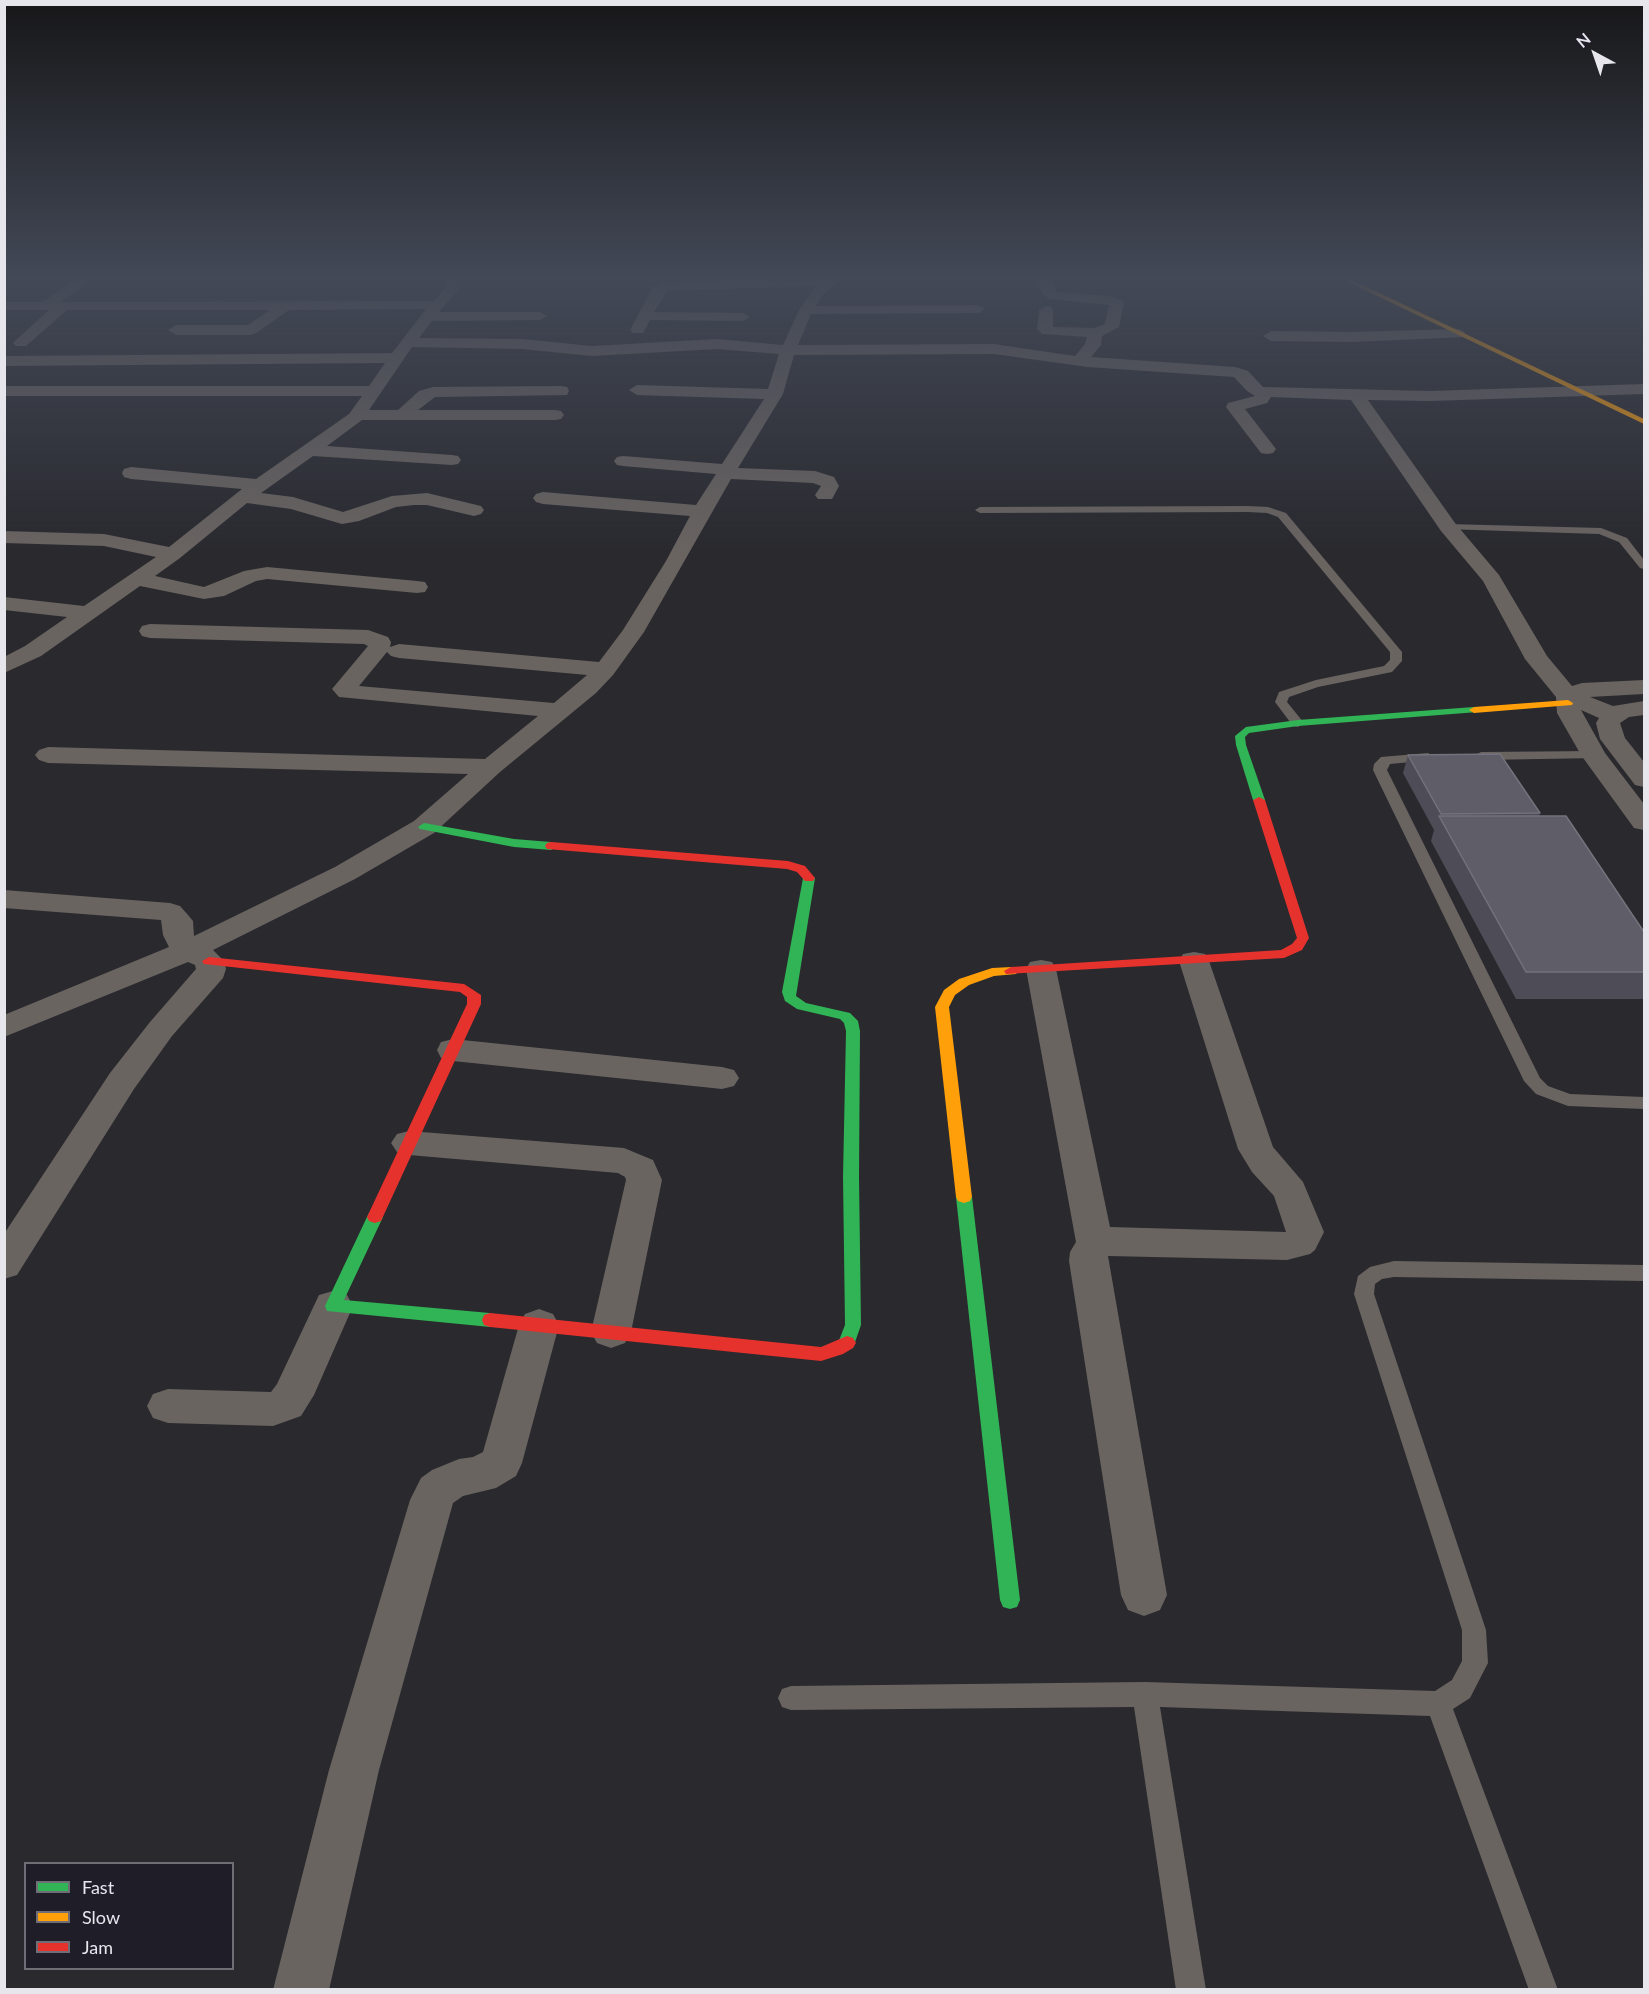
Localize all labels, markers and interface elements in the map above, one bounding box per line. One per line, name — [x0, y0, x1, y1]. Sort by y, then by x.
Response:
north arrow — [1565, 24, 1625, 84]
text: N — [1572, 29, 1594, 51]
legend — [24, 1862, 234, 1970]
text: Fast — [82, 1876, 114, 1898]
text: Slow — [82, 1906, 120, 1928]
text: Jam — [82, 1936, 113, 1958]

